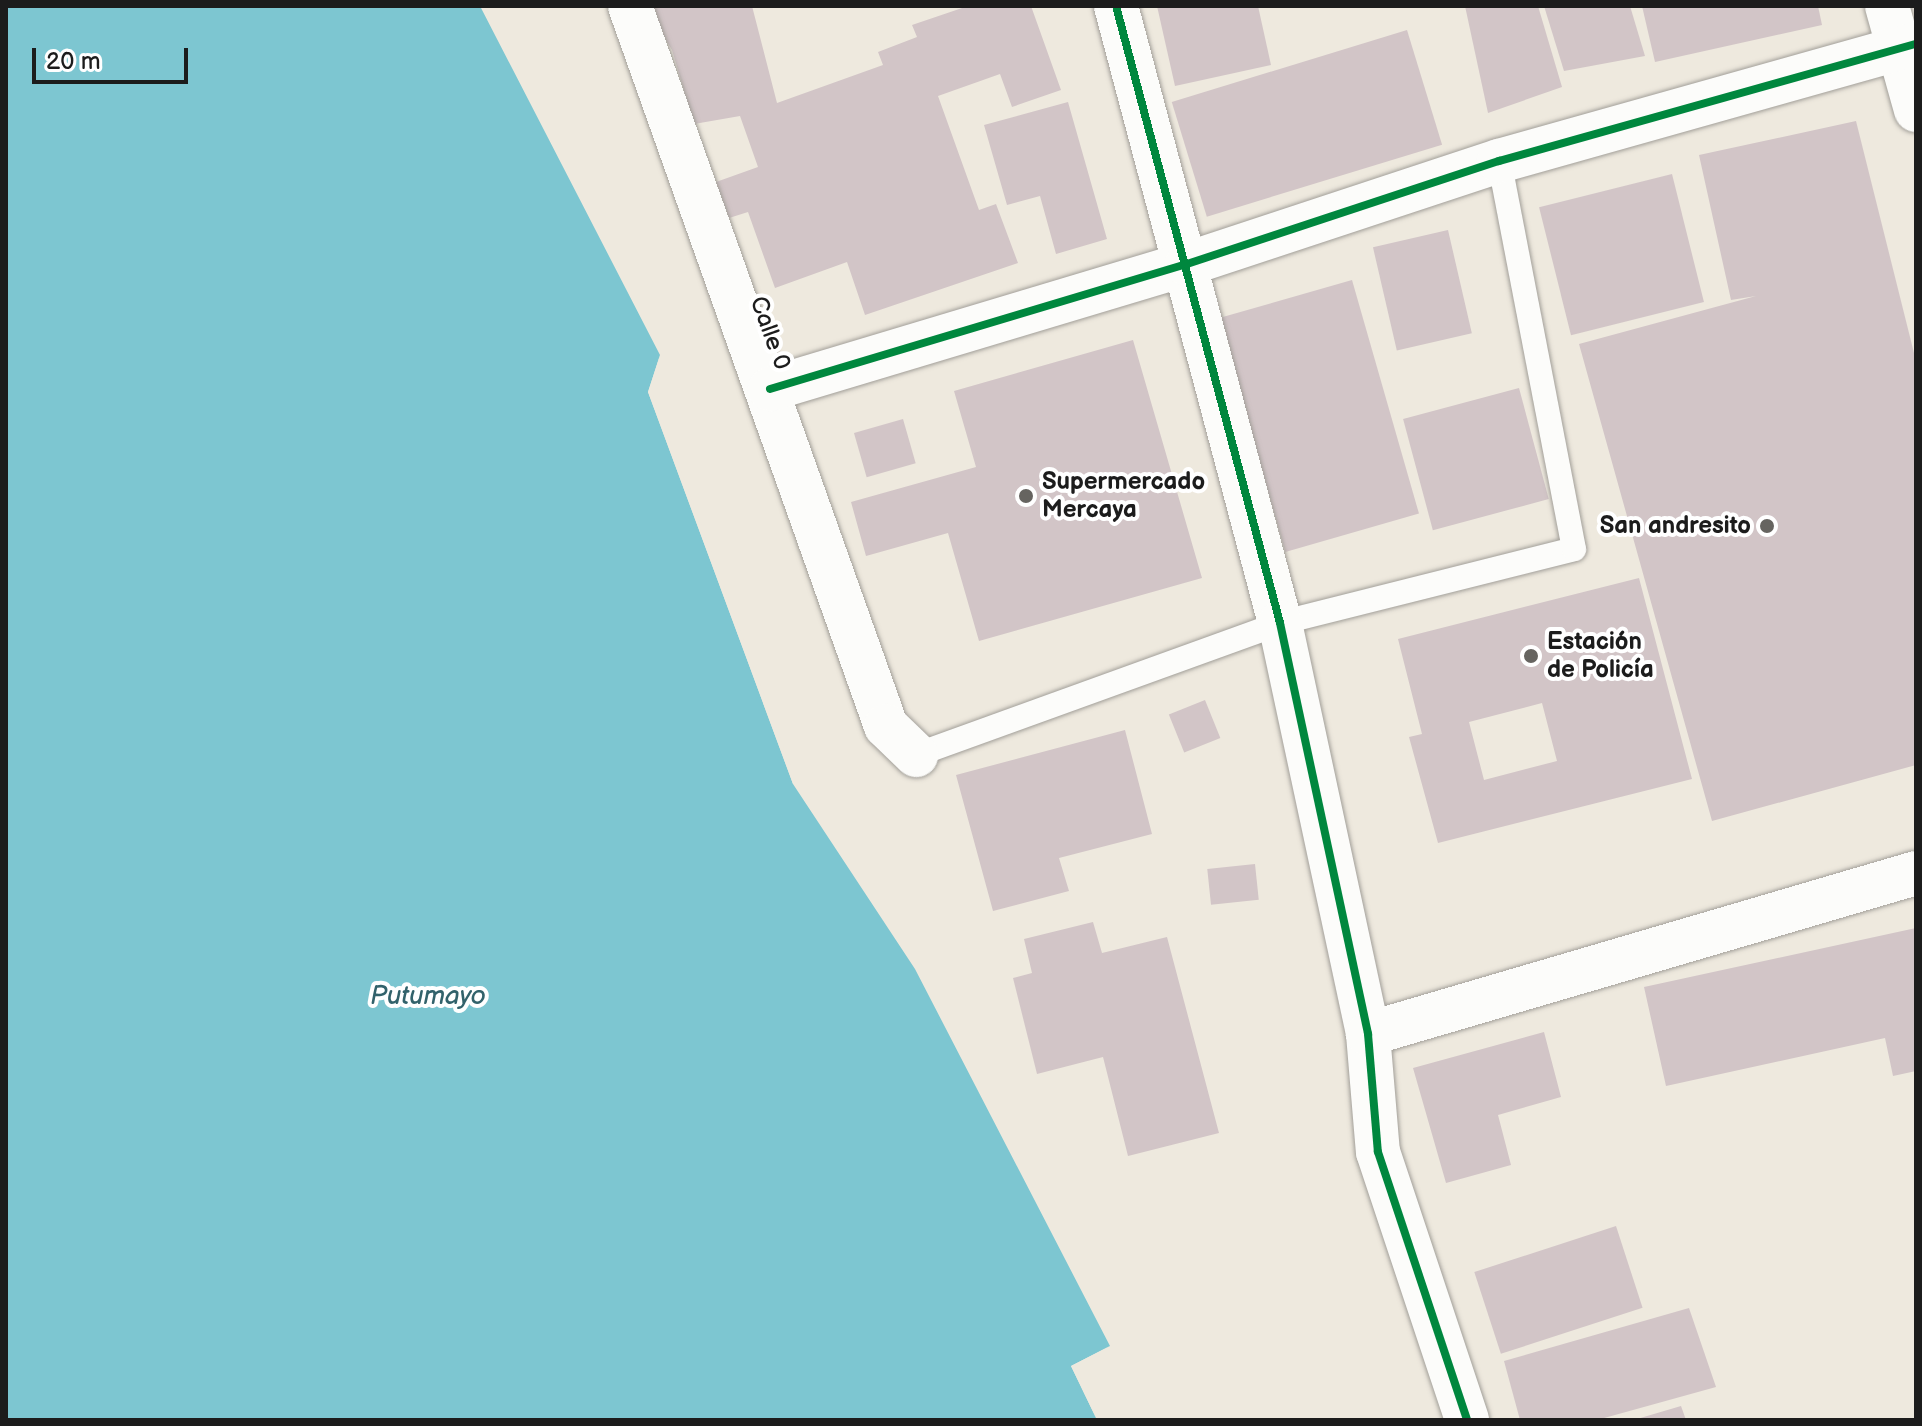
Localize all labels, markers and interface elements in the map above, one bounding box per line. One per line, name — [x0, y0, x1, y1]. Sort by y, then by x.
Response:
scale bar — [36, 32, 192, 82]
text: 20 m — [46, 47, 101, 76]
street label: Calle 0 — [743, 292, 797, 374]
place label: Supermercado Mercaya — [1042, 468, 1205, 524]
marker: Supermercado Mercaya — [1017, 487, 1035, 505]
place label: San andresito — [1600, 512, 1751, 540]
marker: San andresito — [1758, 517, 1776, 535]
place label: Estación de Policía — [1547, 628, 1654, 684]
marker: Estación de Policía — [1522, 647, 1540, 665]
water label: Putumayo — [370, 981, 486, 1013]

